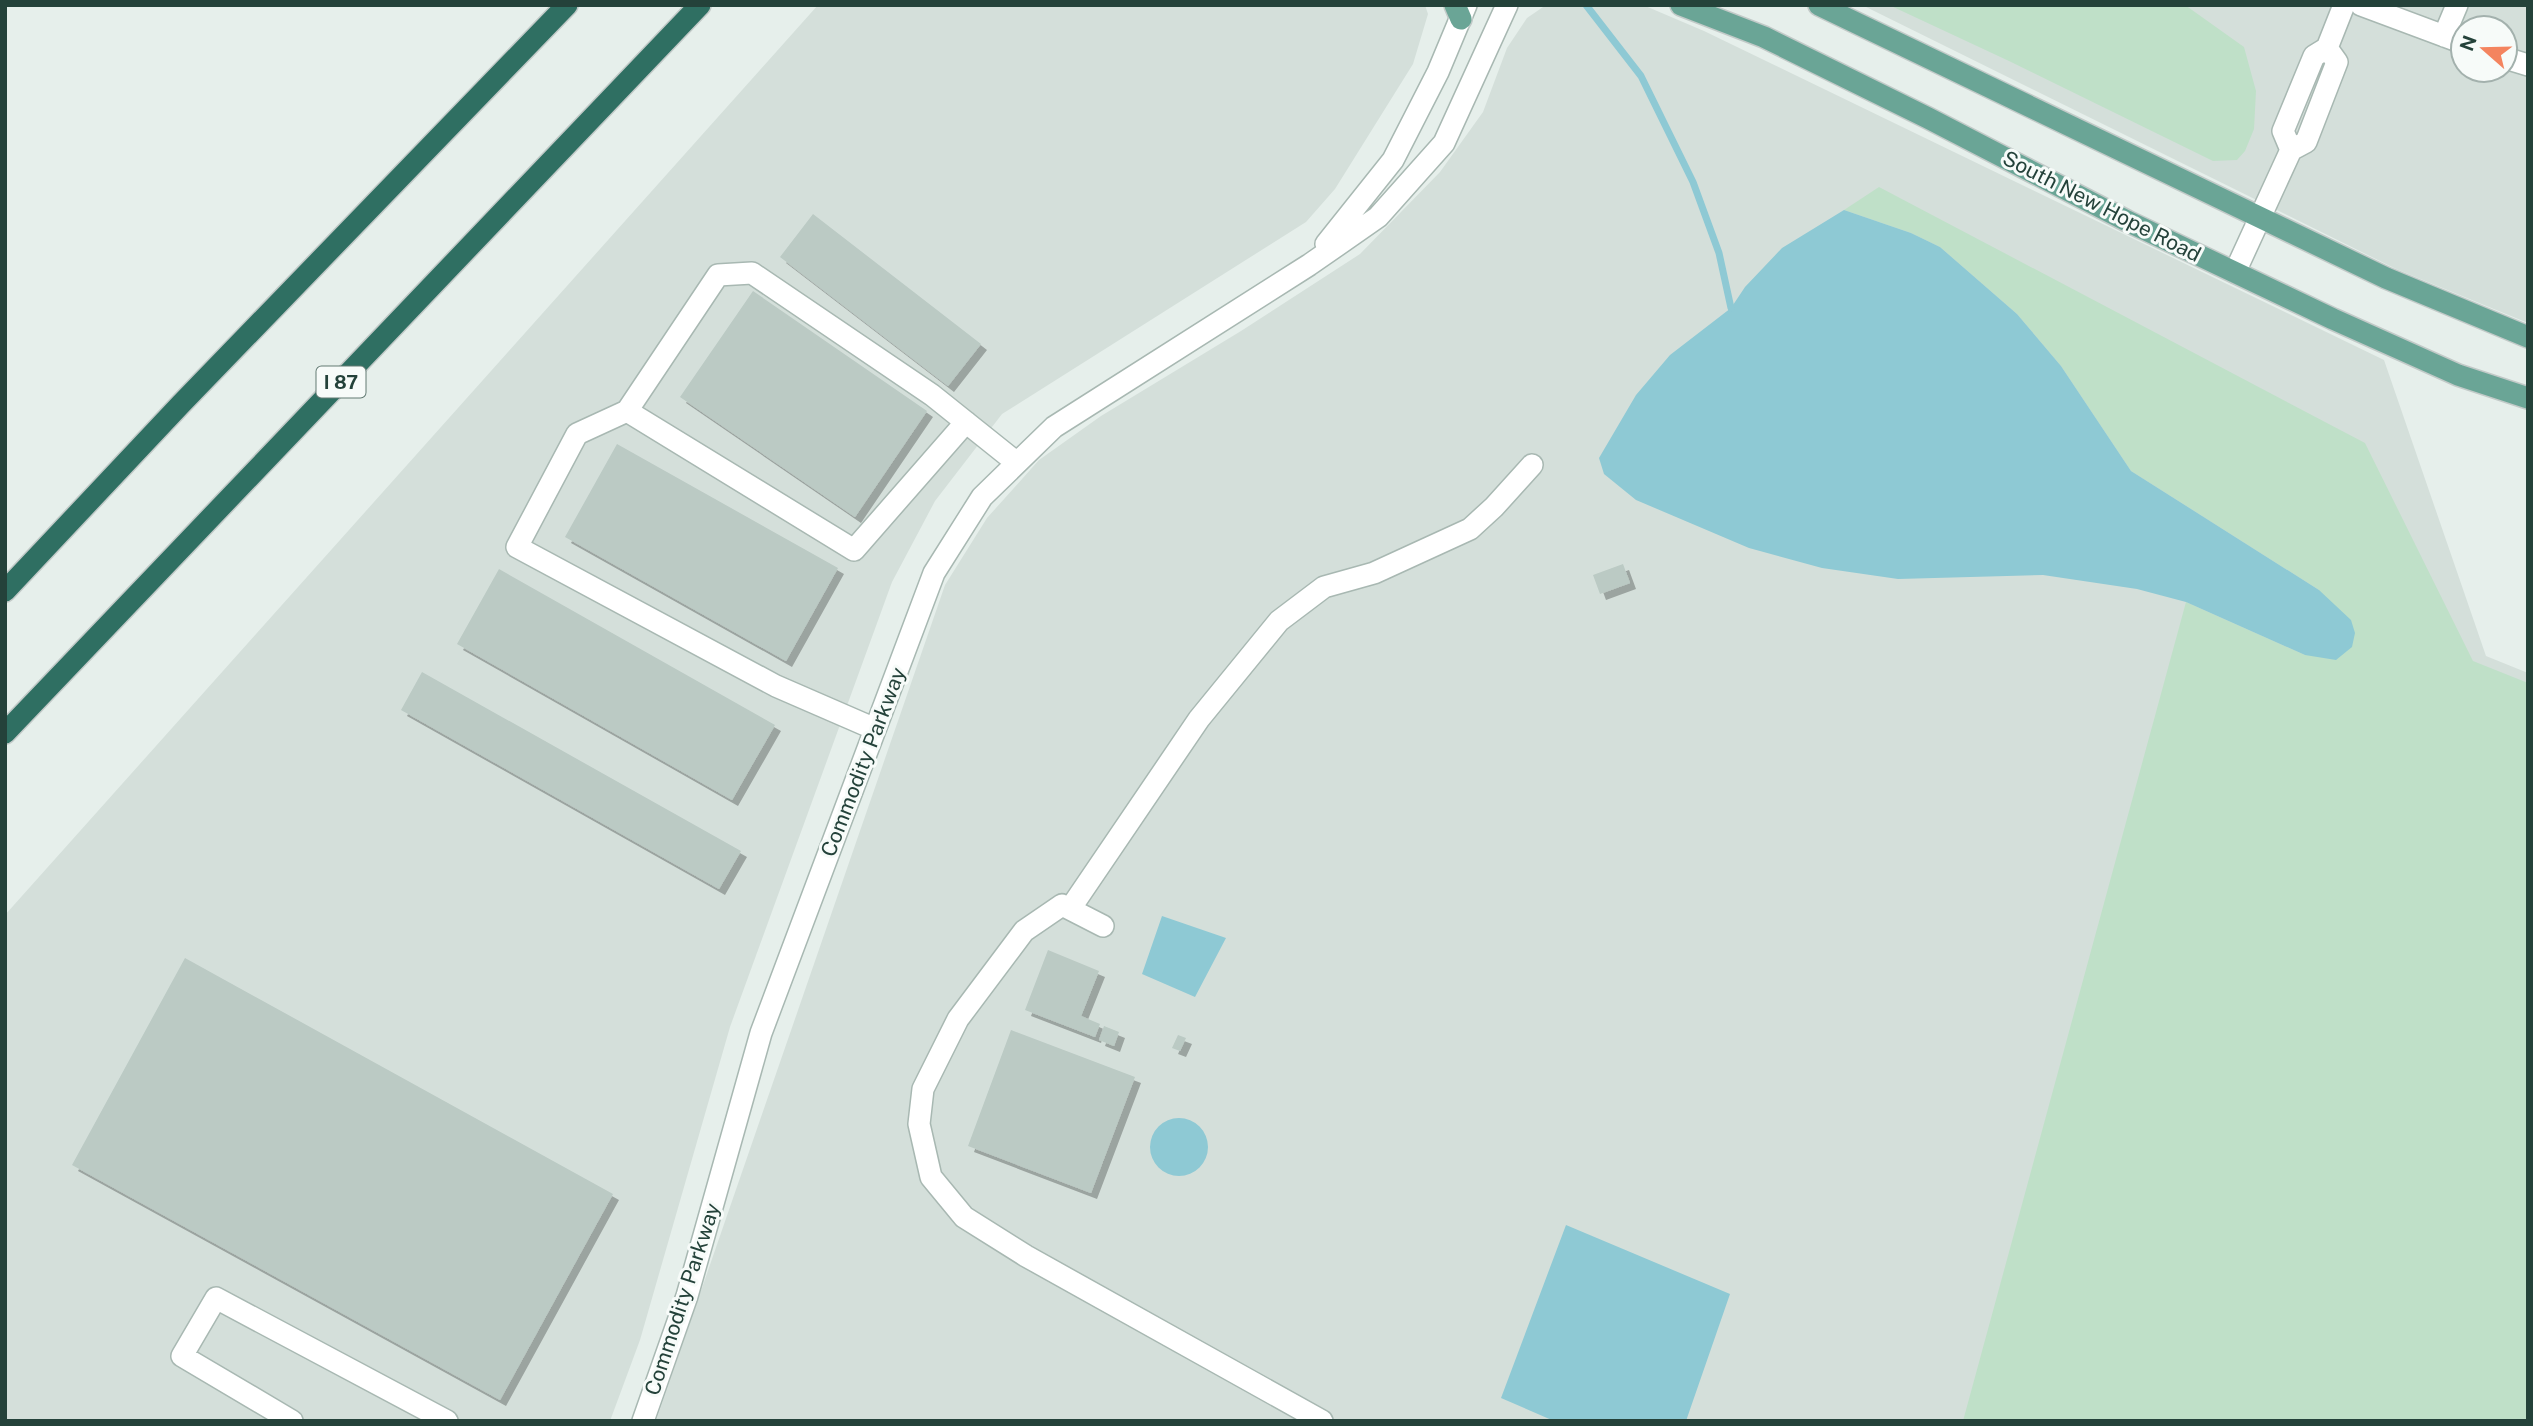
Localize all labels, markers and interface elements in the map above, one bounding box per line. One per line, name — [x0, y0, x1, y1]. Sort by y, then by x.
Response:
north arrow — [2449, 14, 2519, 84]
text: N — [2455, 32, 2481, 54]
street label: South New Hope Road — [1999, 145, 2205, 267]
road number: I 87 — [316, 366, 366, 398]
street label: Commodity Parkway — [815, 664, 911, 860]
street label: Commodity Parkway — [639, 1200, 725, 1398]

